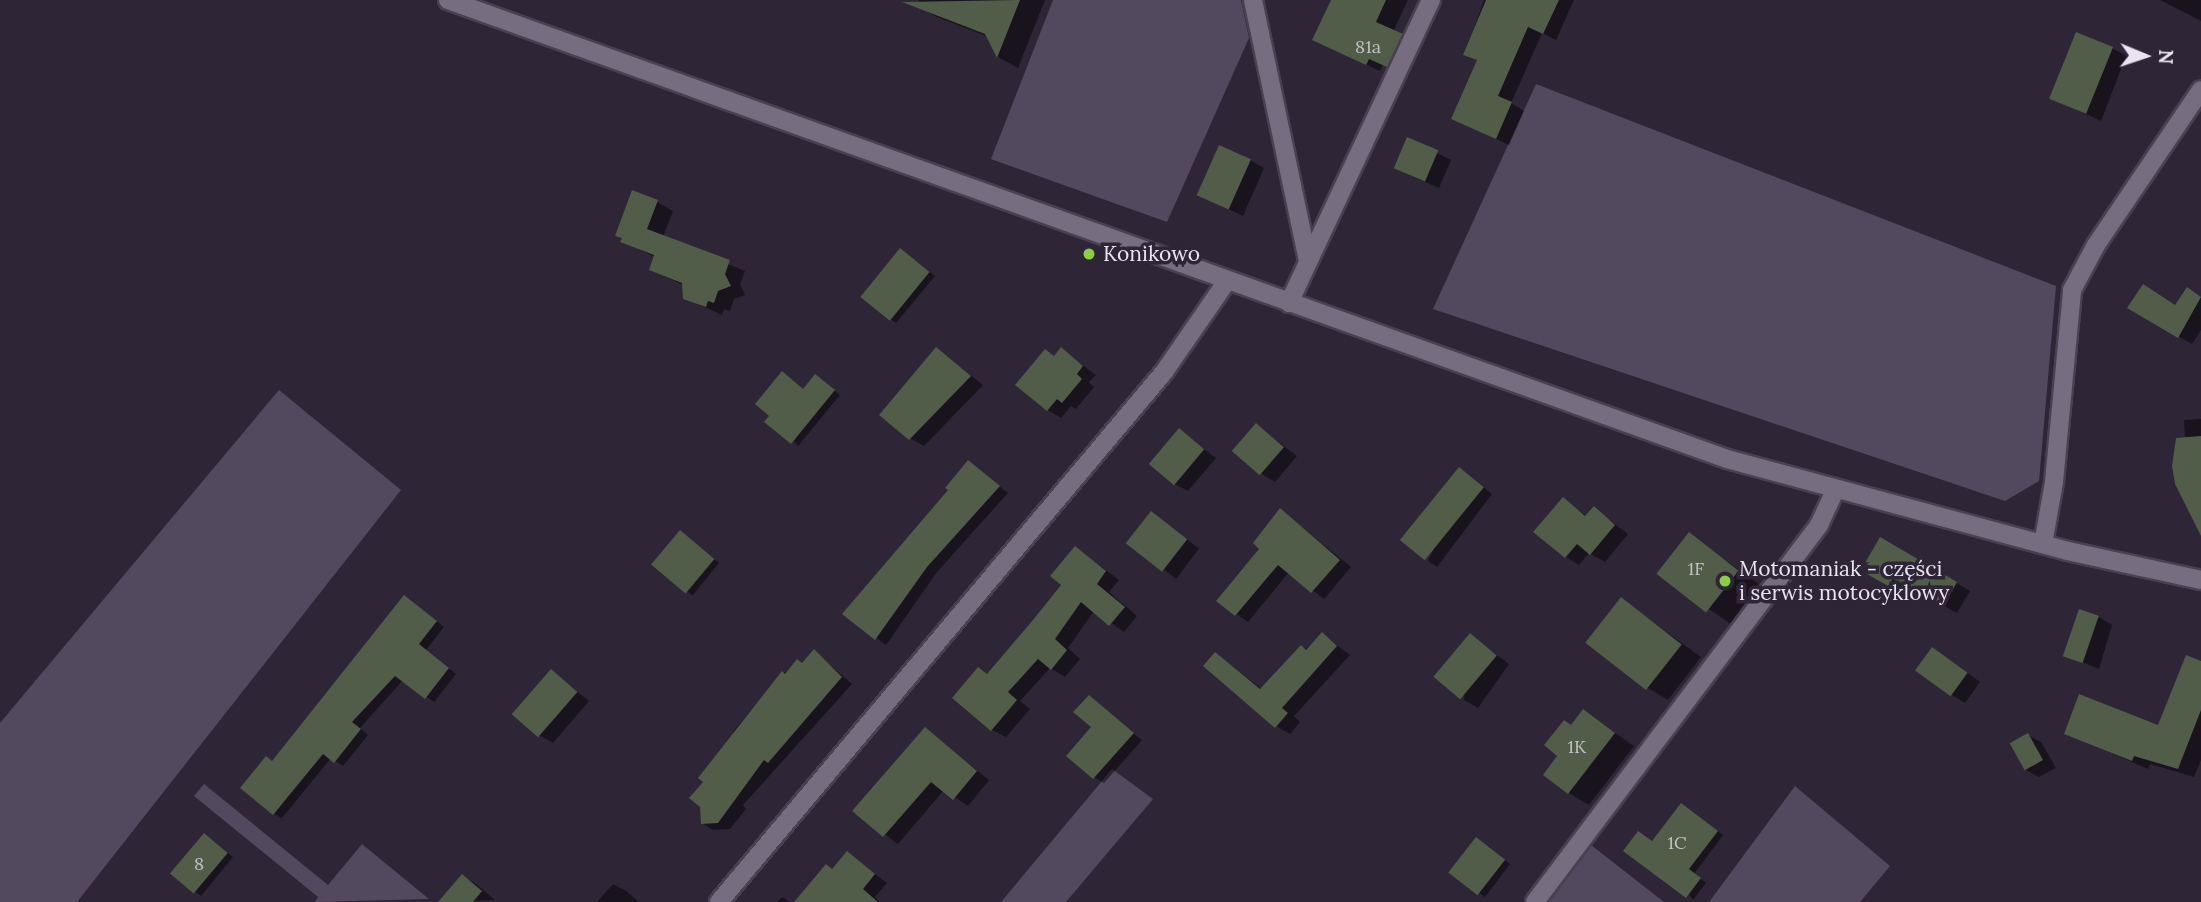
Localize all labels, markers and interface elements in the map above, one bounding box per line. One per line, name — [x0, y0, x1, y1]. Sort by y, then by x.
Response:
north arrow — [2110, 21, 2180, 91]
house number: 81a — [1355, 36, 1381, 58]
text: N — [2154, 49, 2178, 64]
place label: Konikowo — [1103, 241, 1200, 267]
marker: Konikowo — [1081, 246, 1097, 262]
place label: Motomaniak - części i serwis motocyklowy — [1739, 556, 1949, 606]
house number: 1F — [1688, 558, 1704, 580]
marker: Motomaniak - części i serwis motocyklowy — [1717, 573, 1733, 589]
house number: 1K — [1568, 736, 1586, 758]
house number: 1C — [1667, 832, 1687, 854]
house number: 8 — [194, 853, 204, 875]

